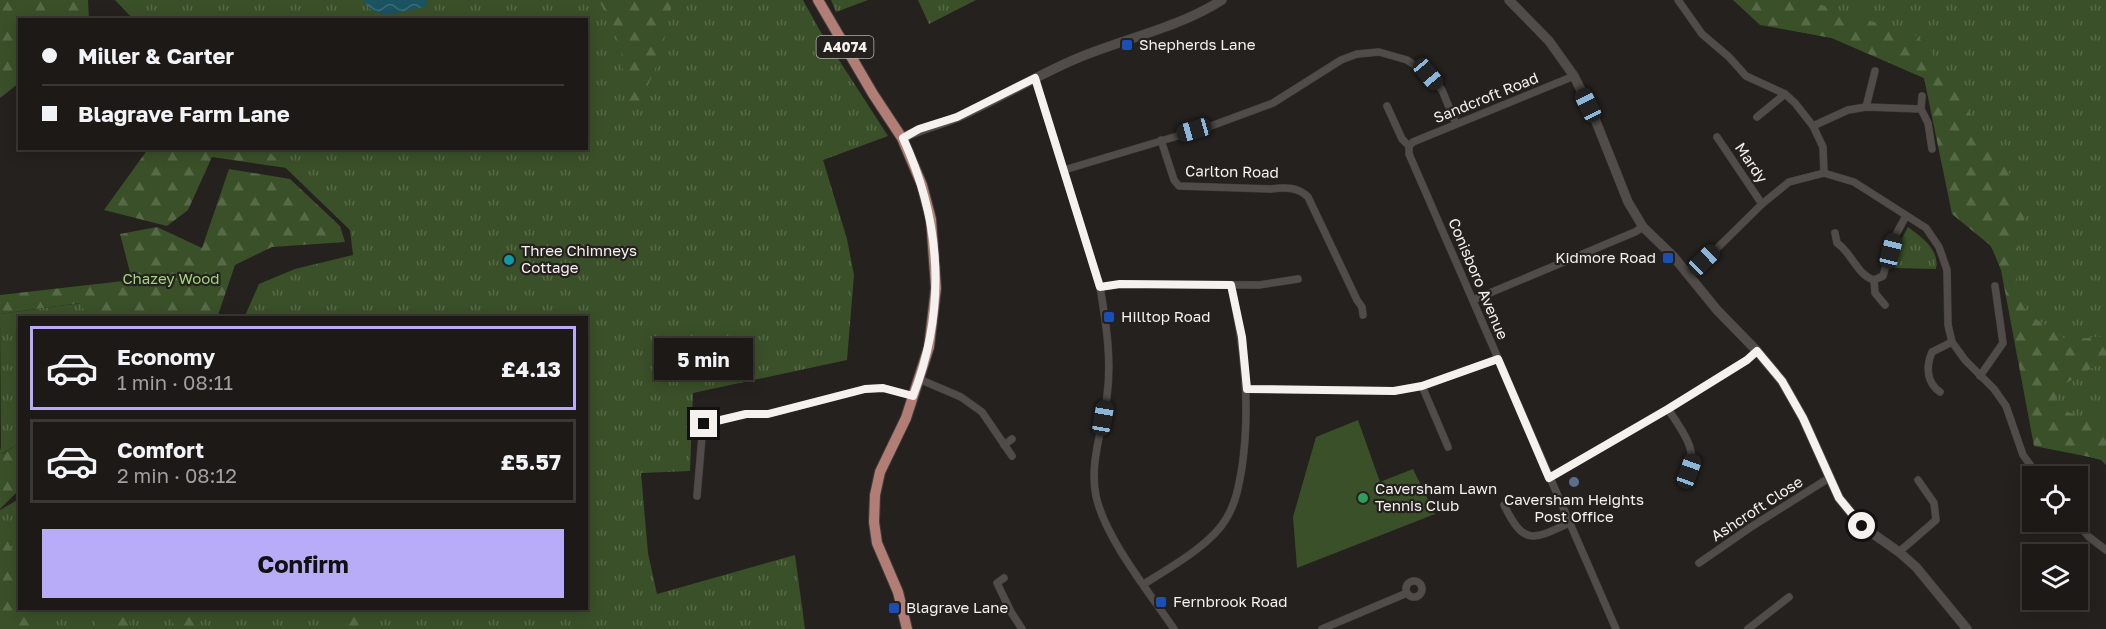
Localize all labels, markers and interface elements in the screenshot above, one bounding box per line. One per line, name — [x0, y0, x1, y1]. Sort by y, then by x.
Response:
place label: Shepherds Lane — [1139, 35, 1256, 53]
road number: A4074 — [816, 36, 874, 58]
marker: Shepherds Lane — [1120, 38, 1134, 52]
text: Miller & Carter — [78, 42, 234, 69]
car — [1410, 54, 1446, 94]
street label: Sandcroft Road — [1431, 68, 1541, 126]
car — [1572, 85, 1604, 125]
text: Blagrave Farm Lane — [78, 100, 290, 127]
car — [1174, 116, 1214, 144]
street label: Mardy — [1732, 139, 1772, 186]
street label: Carlton Road — [1185, 161, 1279, 181]
street label: Conisboro Avenue — [1445, 215, 1513, 342]
car — [1878, 231, 1904, 271]
place label: Three Chimneys Cottage — [521, 241, 637, 276]
car — [1685, 241, 1723, 279]
place label: Kidmore Road — [1555, 248, 1656, 266]
marker: Kidmore Road — [1661, 251, 1675, 265]
marker: Three Chimneys Cottage — [502, 253, 516, 267]
park label: Chazey Wood — [122, 269, 220, 287]
place label: Hilltop Road — [1121, 307, 1210, 325]
marker: Hilltop Road — [1102, 310, 1116, 324]
callout: 5 min — [654, 337, 754, 379]
icon: car — [45, 341, 99, 395]
text: Economy — [117, 343, 215, 370]
text: 5 min — [677, 347, 730, 371]
text: £4.13 — [501, 355, 561, 382]
text: 1 min · 08:11 — [117, 370, 233, 394]
car — [1091, 399, 1115, 437]
route end — [690, 410, 717, 437]
icon: car — [45, 434, 99, 488]
text: Comfort — [117, 436, 204, 463]
text: £5.57 — [501, 448, 561, 475]
car — [1674, 451, 1704, 491]
text: 2 min · 08:12 — [117, 463, 237, 487]
map controls — [2022, 466, 2088, 610]
button: locate — [2022, 466, 2088, 532]
street label: Ashcroft Close — [1707, 472, 1806, 545]
marker: Caversham Heights Post Office — [1567, 475, 1581, 489]
place label: Caversham Lawn Tennis Club — [1375, 479, 1497, 514]
place label: Caversham Heights Post Office — [1504, 490, 1644, 525]
marker: Caversham Lawn Tennis Club — [1356, 491, 1370, 505]
route start — [1848, 512, 1875, 539]
button: Confirm — [42, 529, 564, 598]
button: layers — [2022, 544, 2088, 610]
place label: Fernbrook Road — [1173, 592, 1287, 610]
marker: Fernbrook Road — [1154, 595, 1168, 609]
place label: Blagrave Lane — [906, 598, 1008, 616]
marker: Blagrave Lane — [887, 601, 901, 615]

